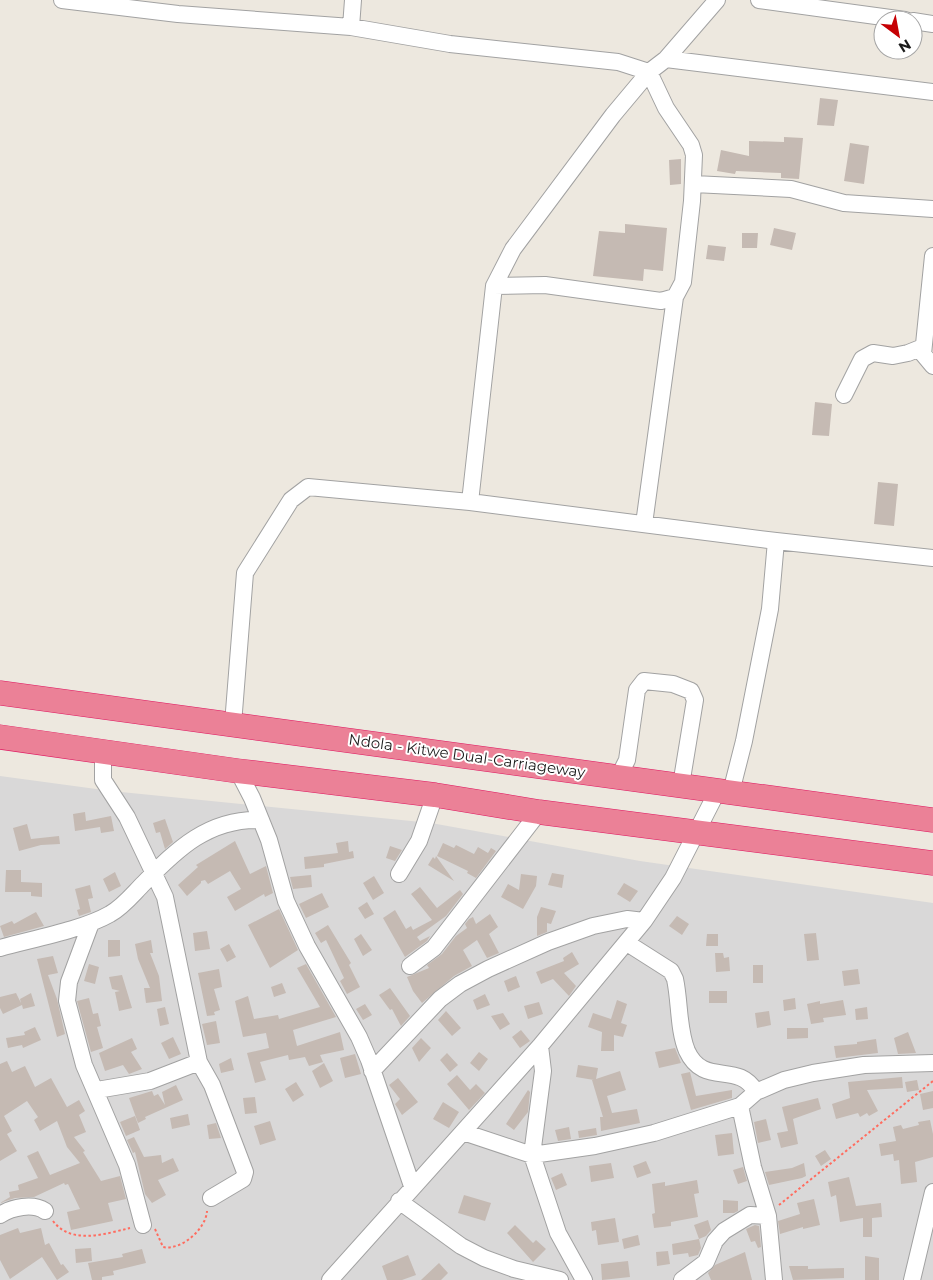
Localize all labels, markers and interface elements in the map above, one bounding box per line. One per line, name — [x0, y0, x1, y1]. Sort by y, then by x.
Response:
north arrow — [873, 10, 923, 60]
text: N — [895, 35, 914, 57]
street label: Ndola - Kitwe Dual-Carriageway — [348, 729, 587, 782]

